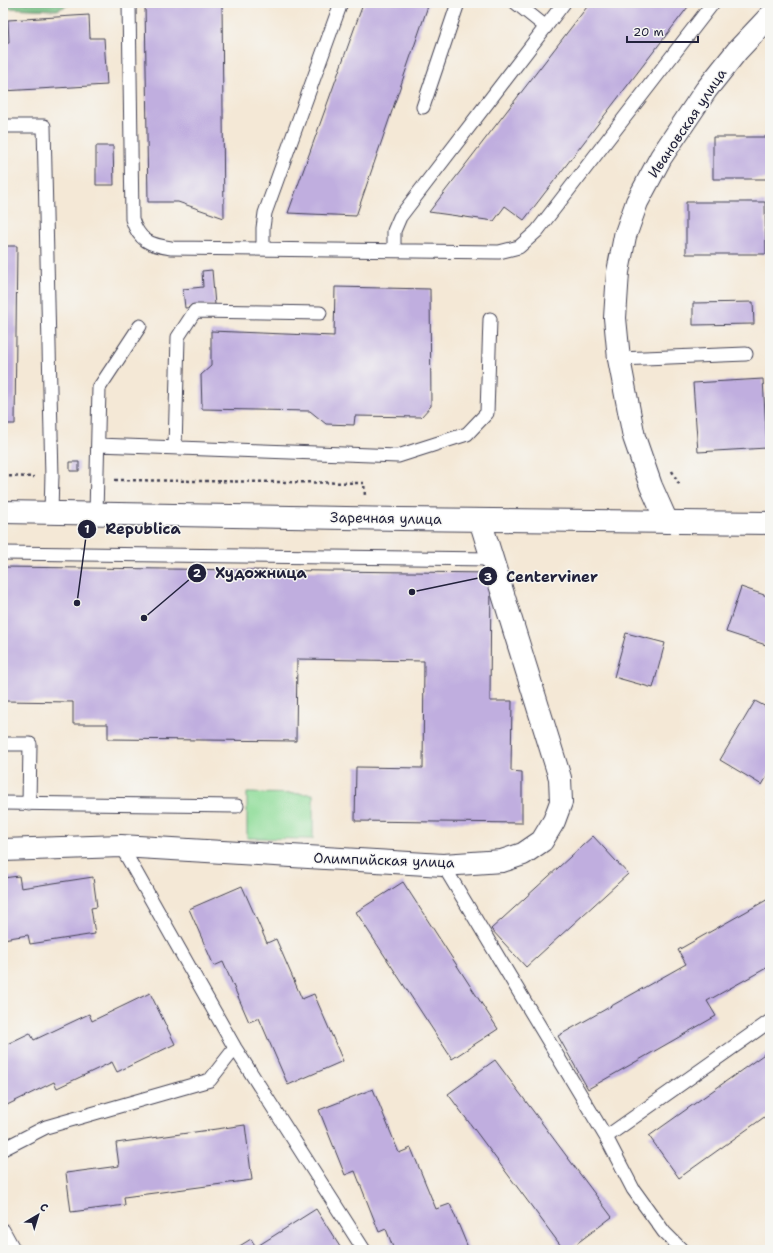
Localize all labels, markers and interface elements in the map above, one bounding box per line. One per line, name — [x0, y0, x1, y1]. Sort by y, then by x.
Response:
scale bar — [627, 18, 698, 44]
text: 20 m — [633, 24, 664, 40]
street label: Ивановская улица — [644, 65, 730, 181]
street label: Заречная улица — [330, 508, 442, 528]
callout: Republica — [77, 515, 189, 542]
text: Republica — [105, 519, 181, 539]
text: 1 — [84, 521, 90, 537]
callout: Художница — [187, 559, 315, 586]
text: Художница — [215, 563, 308, 583]
callout: Centerviner — [478, 563, 606, 590]
text: 2 — [193, 565, 202, 581]
text: Centerviner — [506, 567, 598, 587]
text: 3 — [484, 569, 492, 585]
street label: Олимпийская улица — [313, 849, 455, 871]
north arrow — [18, 1195, 58, 1235]
text: С — [37, 1200, 51, 1216]

